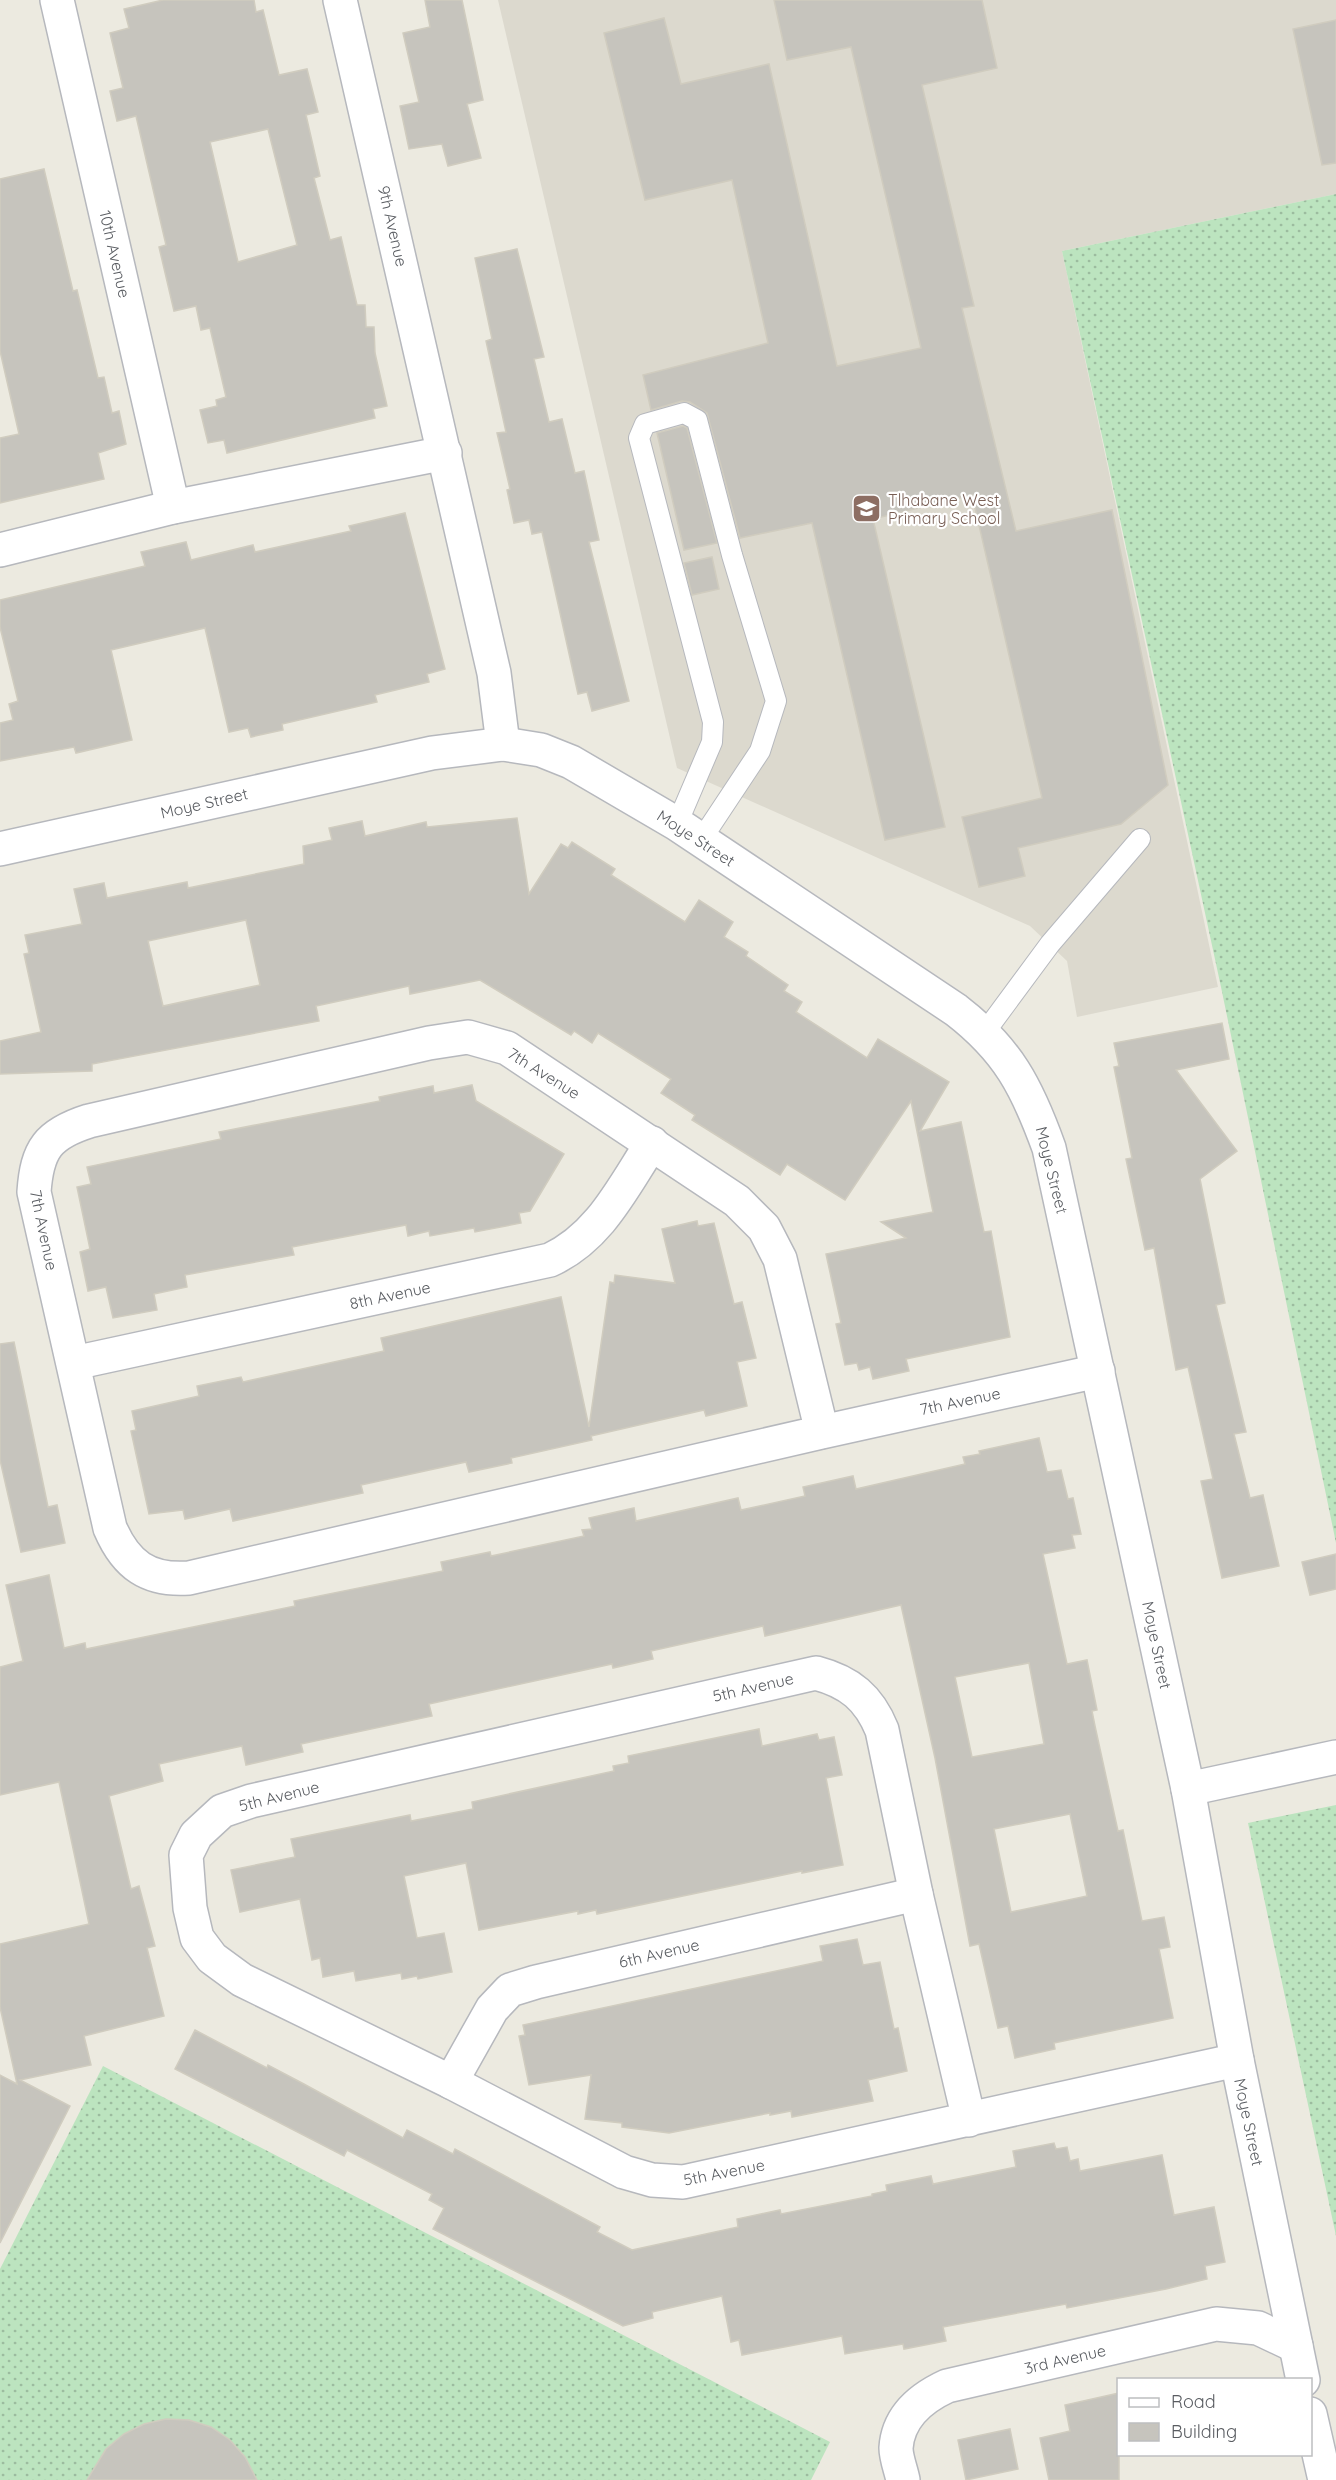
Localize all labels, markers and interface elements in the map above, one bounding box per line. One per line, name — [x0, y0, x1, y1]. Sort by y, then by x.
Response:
street label: 9th Avenue — [374, 184, 412, 268]
street label: 10th Avenue — [95, 208, 135, 300]
place label: Tlhabane West Primary School — [888, 490, 1000, 528]
school or university icon: Tlhabane West Primary School — [851, 493, 883, 525]
street label: Moye Street — [158, 783, 250, 823]
street label: Moye Street — [653, 805, 739, 871]
street label: 7th Avenue — [504, 1043, 584, 1103]
street label: Moye Street — [1032, 1124, 1072, 1216]
street label: 7th Avenue — [26, 1188, 62, 1272]
street label: 8th Avenue — [348, 1277, 432, 1313]
street label: 7th Avenue — [918, 1383, 1002, 1419]
street label: Moye Street — [1138, 1599, 1176, 1691]
street label: 5th Avenue — [711, 1668, 795, 1706]
street label: 5th Avenue — [237, 1776, 321, 1816]
street label: 6th Avenue — [617, 1934, 701, 1972]
street label: Moye Street — [1230, 2076, 1268, 2168]
street label: 5th Avenue — [682, 2154, 766, 2190]
street label: 3rd Avenue — [1022, 2340, 1108, 2378]
legend — [1117, 2378, 1312, 2456]
text: Road — [1171, 2390, 1216, 2413]
text: Building — [1171, 2420, 1237, 2443]

